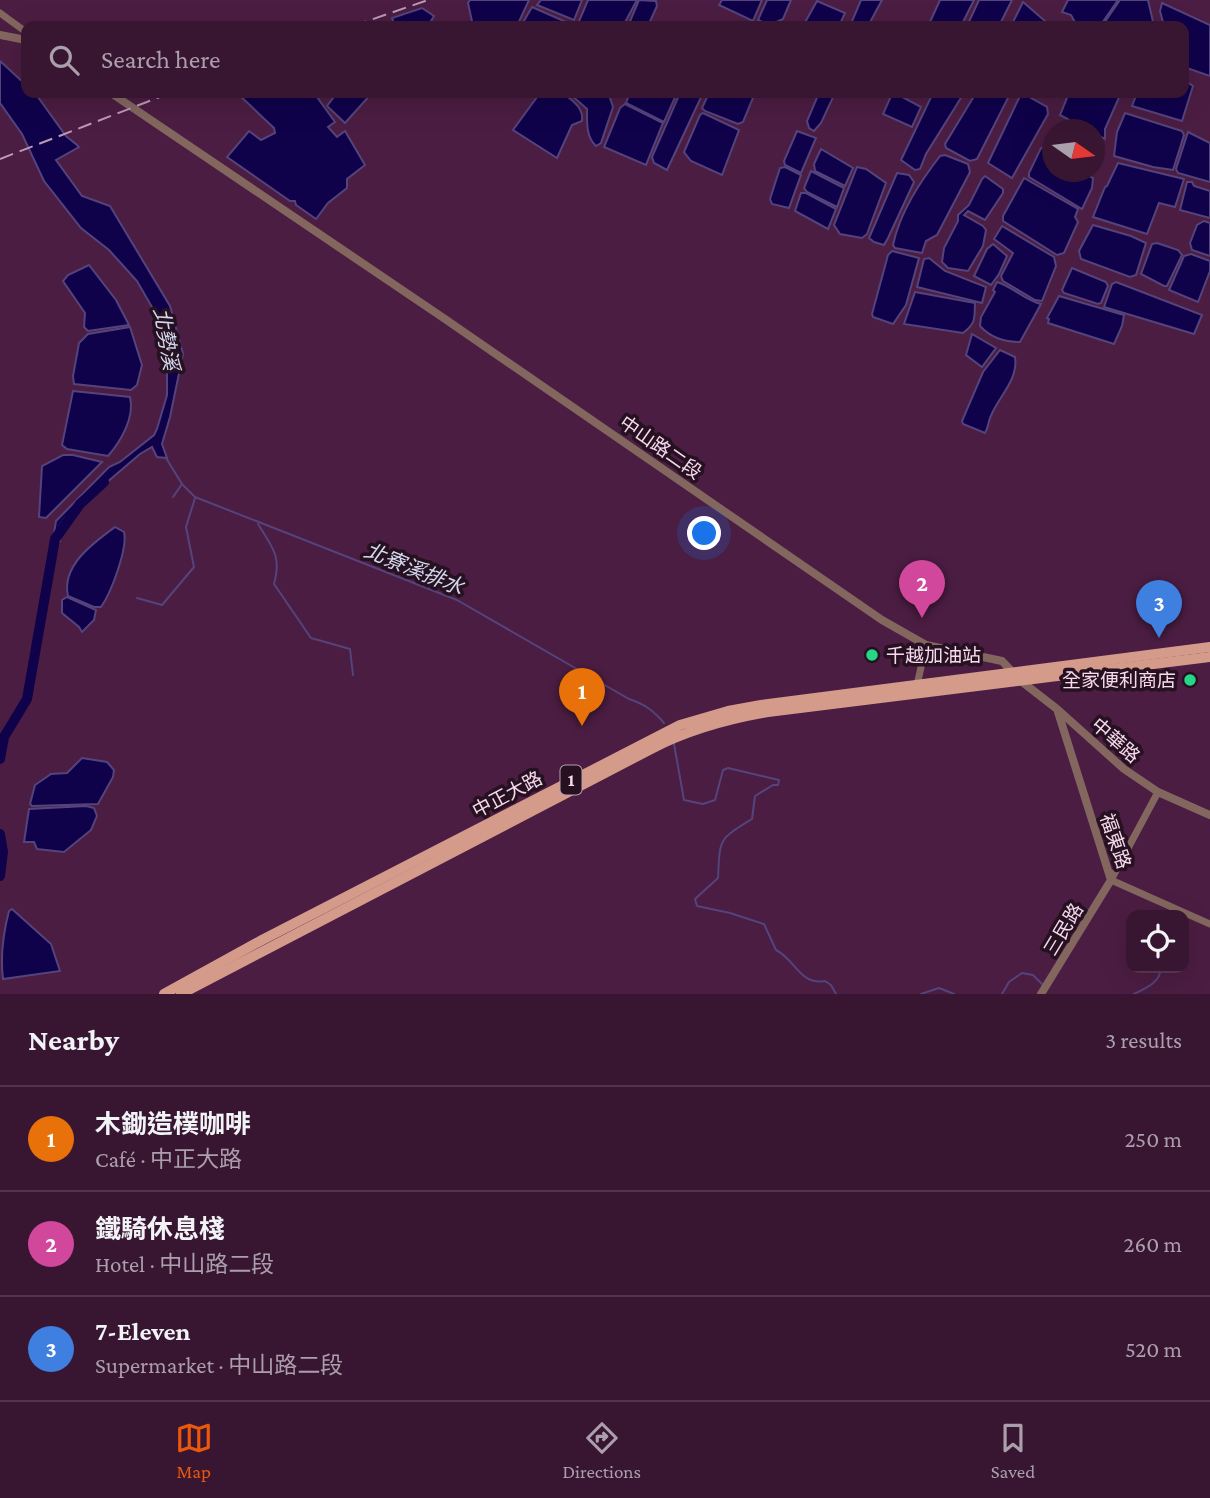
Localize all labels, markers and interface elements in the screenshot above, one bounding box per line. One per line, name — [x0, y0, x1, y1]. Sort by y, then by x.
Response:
search box — [21, 21, 1189, 98]
icon: search — [45, 41, 83, 79]
text: Search here — [101, 45, 220, 74]
north arrow — [1042, 119, 1105, 182]
water label: 北勢溪 — [149, 306, 184, 375]
street label: 中山路二段 — [616, 412, 706, 483]
your location — [687, 516, 721, 550]
water label: 北寮溪排水 — [361, 538, 468, 600]
pin: 2 — [899, 560, 945, 618]
pin: 3 — [1136, 580, 1182, 638]
place label: 千越加油站 — [886, 645, 981, 666]
marker: 千越加油站 — [864, 647, 880, 663]
pin: 1 — [559, 668, 605, 726]
place label: 全家便利商店 — [1062, 670, 1176, 691]
marker: 全家便利商店 — [1182, 672, 1198, 688]
street label: 中華路 — [1087, 714, 1144, 767]
road number: 1 — [560, 766, 582, 794]
street label: 中正大路 — [469, 767, 546, 822]
street label: 福東路 — [1096, 811, 1135, 872]
street label: 三民路 — [1040, 899, 1087, 959]
map controls — [1126, 910, 1189, 973]
button: locate — [1126, 910, 1189, 973]
text: Nearby — [28, 1023, 119, 1056]
text: 3 results — [1105, 1027, 1182, 1053]
text: 木鋤造樸咖啡 — [95, 1110, 251, 1139]
text: 1 — [47, 1126, 55, 1152]
text: 250 m — [1124, 1126, 1182, 1152]
text: Café · 中正大路 — [95, 1146, 242, 1172]
text: 鐵騎休息棧 — [95, 1215, 225, 1244]
text: 2 — [45, 1231, 57, 1257]
text: 260 m — [1124, 1231, 1182, 1257]
text: Hotel · 中山路二段 — [95, 1251, 274, 1277]
text: 7-Eleven — [95, 1317, 191, 1346]
text: 3 — [45, 1336, 57, 1362]
text: 520 m — [1125, 1336, 1182, 1362]
text: Supermarket · 中山路二段 — [95, 1352, 343, 1378]
tab: Map — [175, 1419, 213, 1482]
tab: Directions — [562, 1419, 641, 1482]
tab: Saved — [991, 1419, 1035, 1482]

